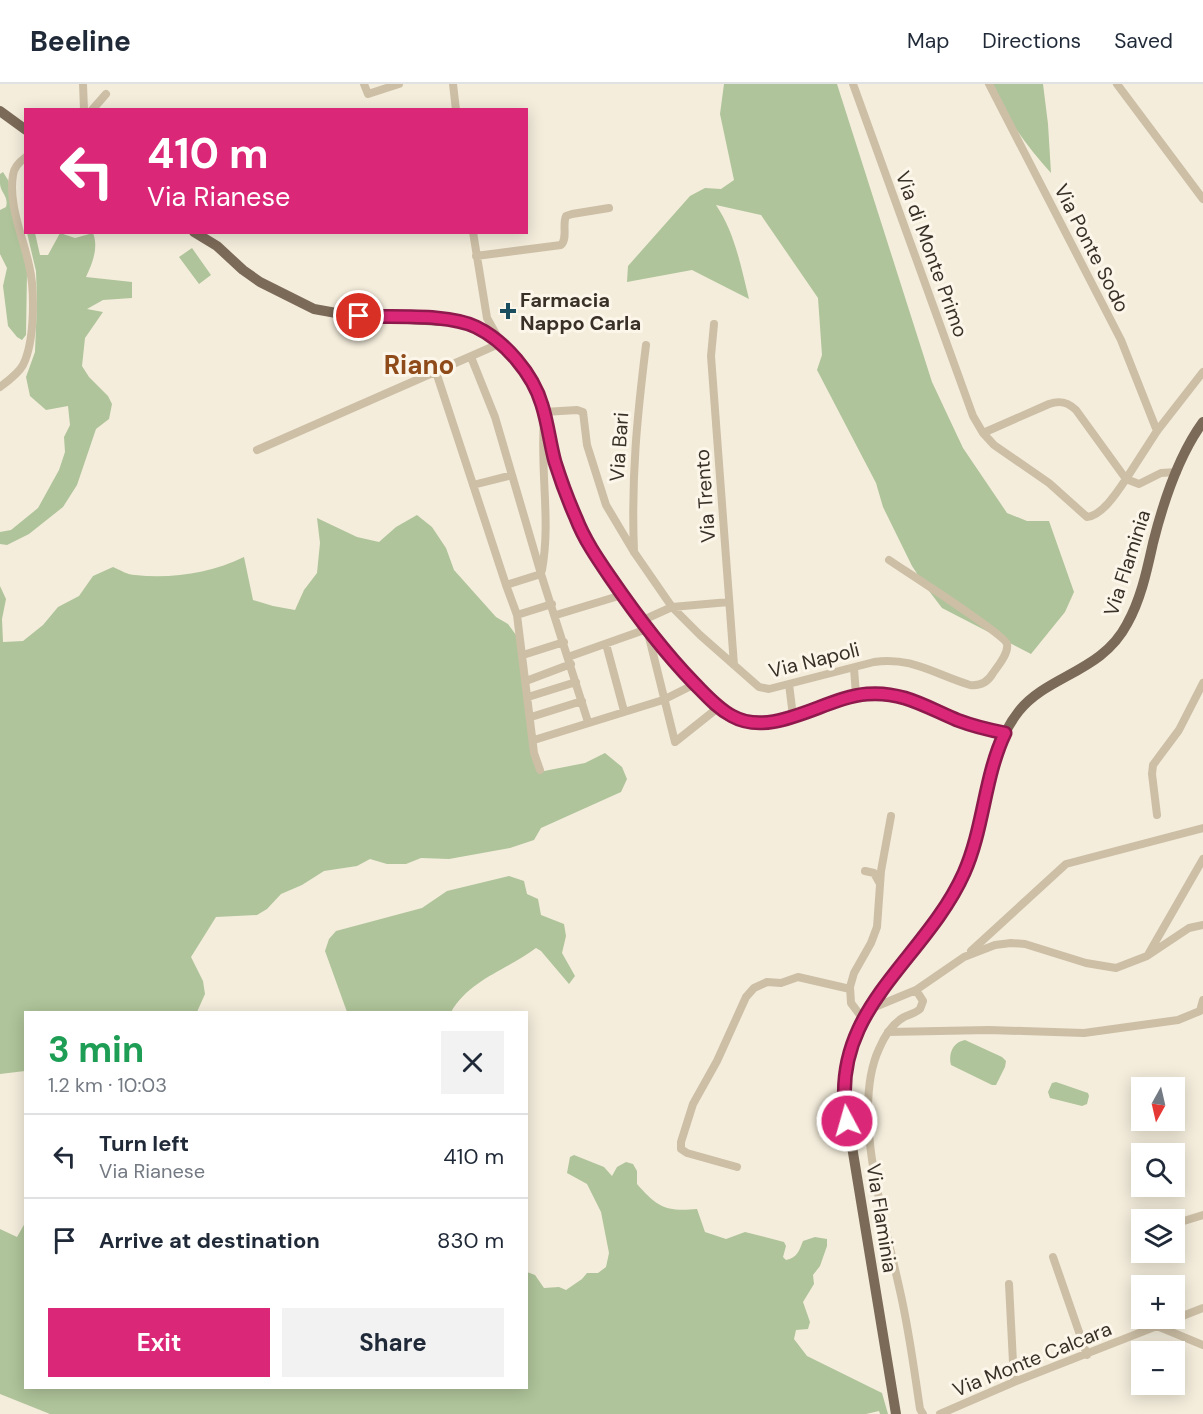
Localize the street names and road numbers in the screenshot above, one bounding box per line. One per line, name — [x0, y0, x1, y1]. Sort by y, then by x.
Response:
street label: Via di Monte Primo — [890, 167, 974, 341]
street label: Via Ponte Sodo — [1048, 179, 1136, 317]
street label: Via Bari — [604, 411, 634, 483]
street label: Via Trento — [689, 448, 721, 544]
street label: Via Flaminia — [1098, 507, 1156, 619]
street label: Via Napoli — [766, 636, 862, 684]
street label: Via Flaminia — [861, 1162, 903, 1274]
street label: Via Monte Calcara — [949, 1315, 1115, 1403]

